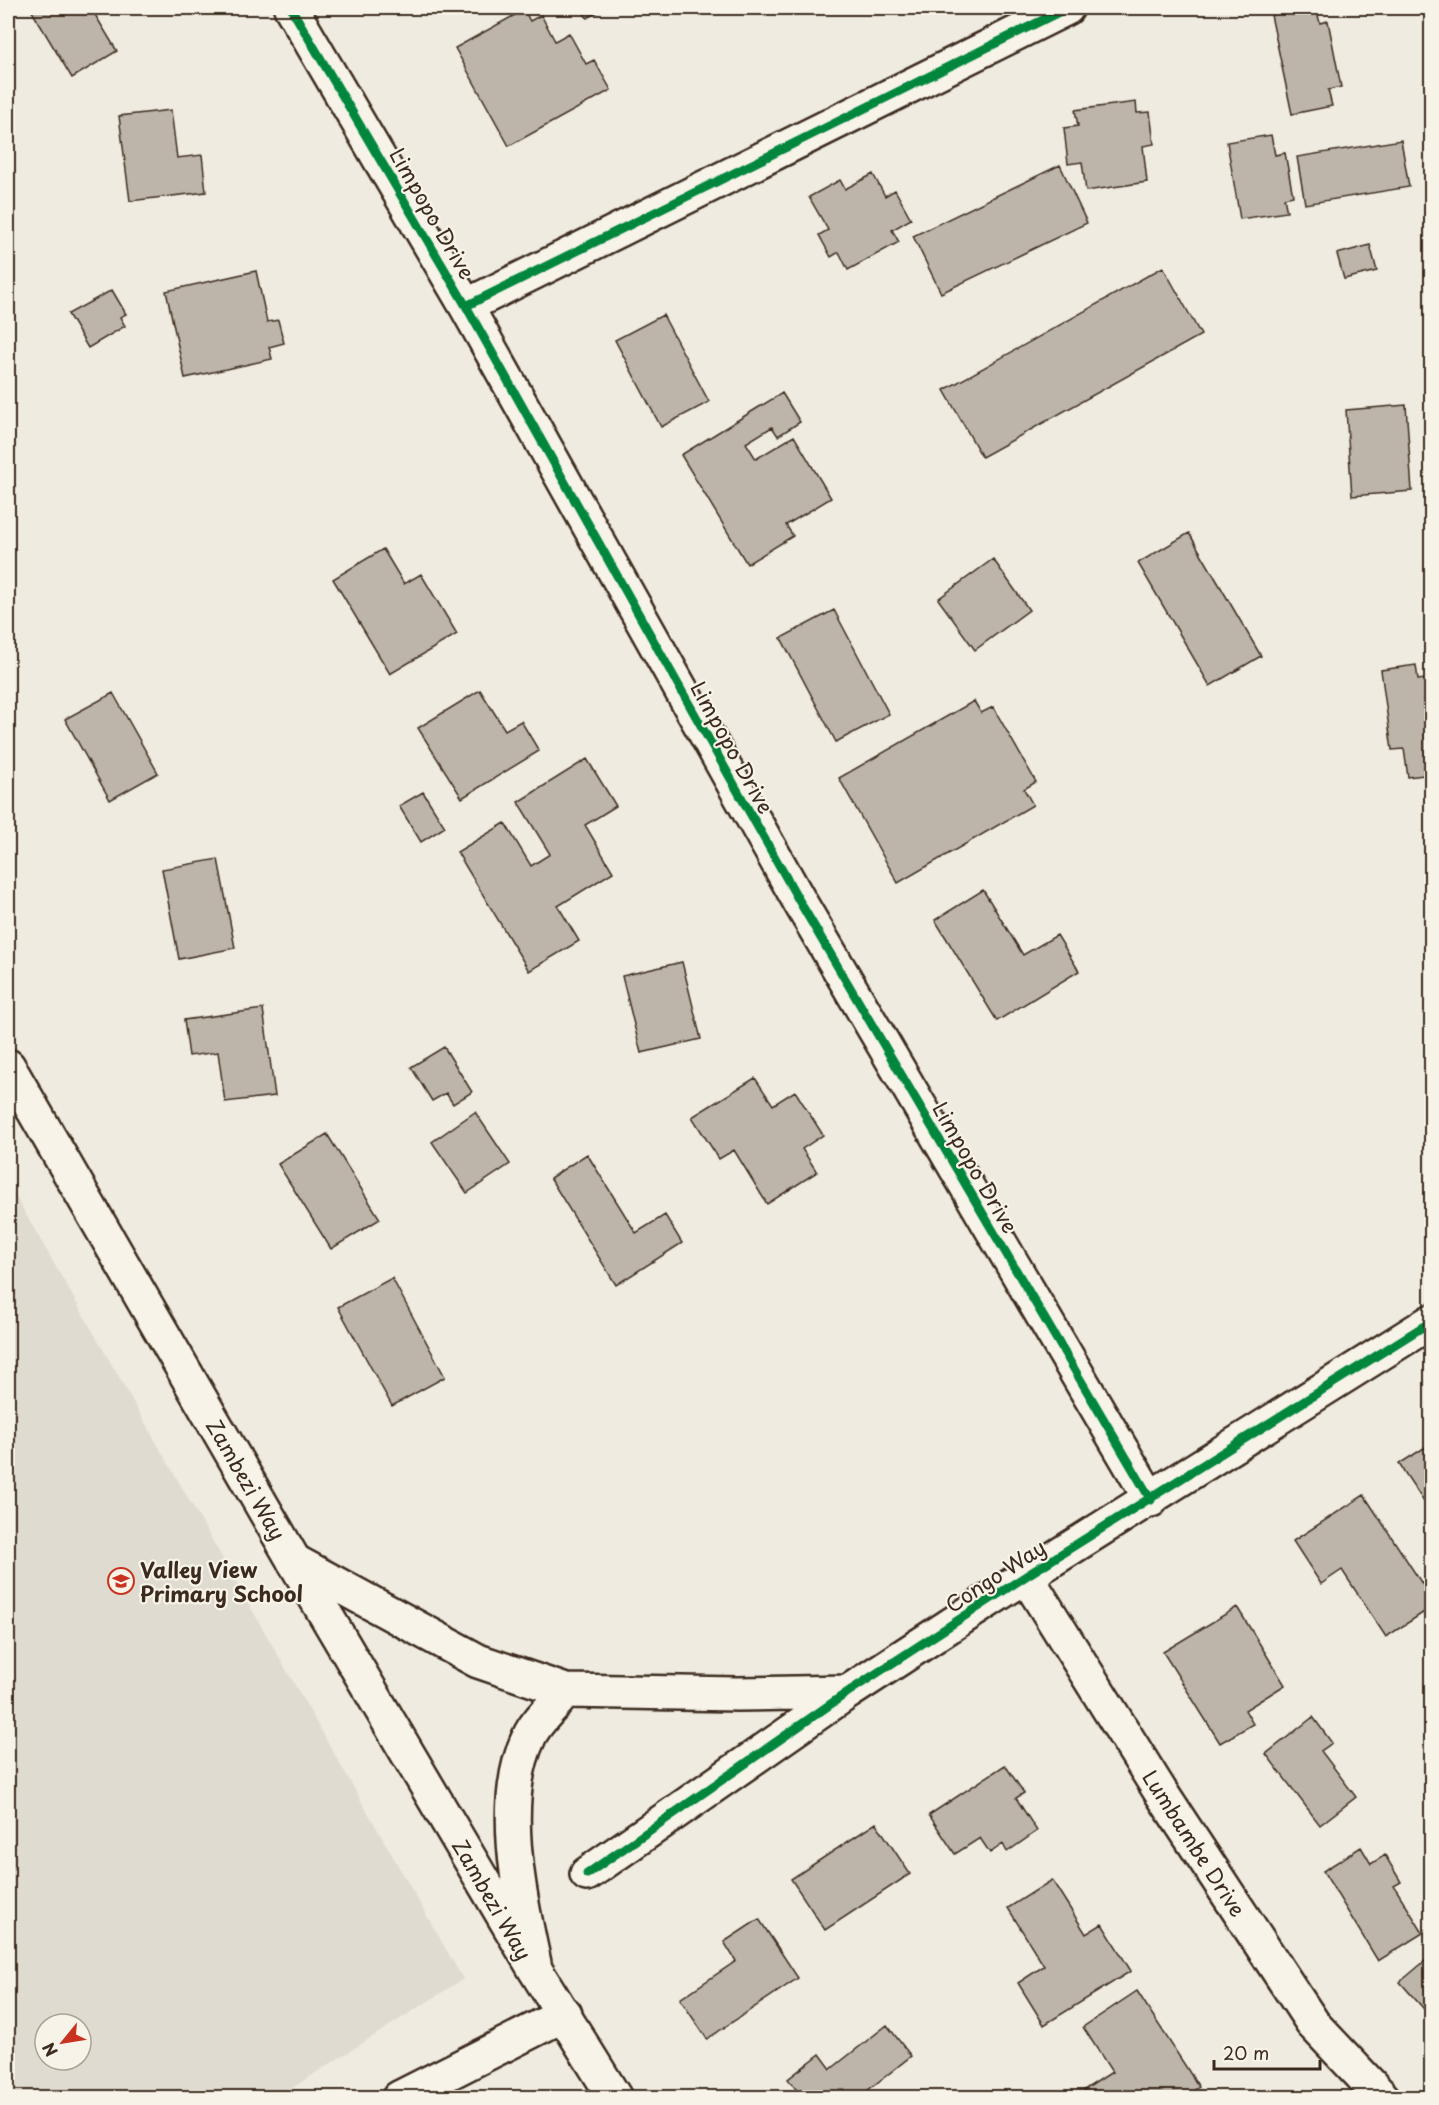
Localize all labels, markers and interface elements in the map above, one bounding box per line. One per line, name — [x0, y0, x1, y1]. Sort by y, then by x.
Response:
street label: Limpopo Drive — [382, 141, 484, 285]
street label: Limpopo Drive — [683, 675, 783, 819]
street label: Limpopo Drive — [925, 1095, 1027, 1239]
street label: Zambezi Way — [199, 1412, 295, 1546]
street label: Congo Way — [938, 1530, 1052, 1620]
place label: Valley View Primary School — [140, 1553, 303, 1609]
school or university icon: Valley View Primary School — [106, 1566, 136, 1596]
street label: Lumbambe Drive — [1135, 1763, 1255, 1923]
street label: Zambezi Way — [445, 1832, 541, 1966]
north arrow — [33, 2012, 93, 2072]
scale bar — [1214, 2033, 1320, 2071]
text: N — [36, 2039, 63, 2061]
text: 20 m — [1223, 2039, 1269, 2066]

